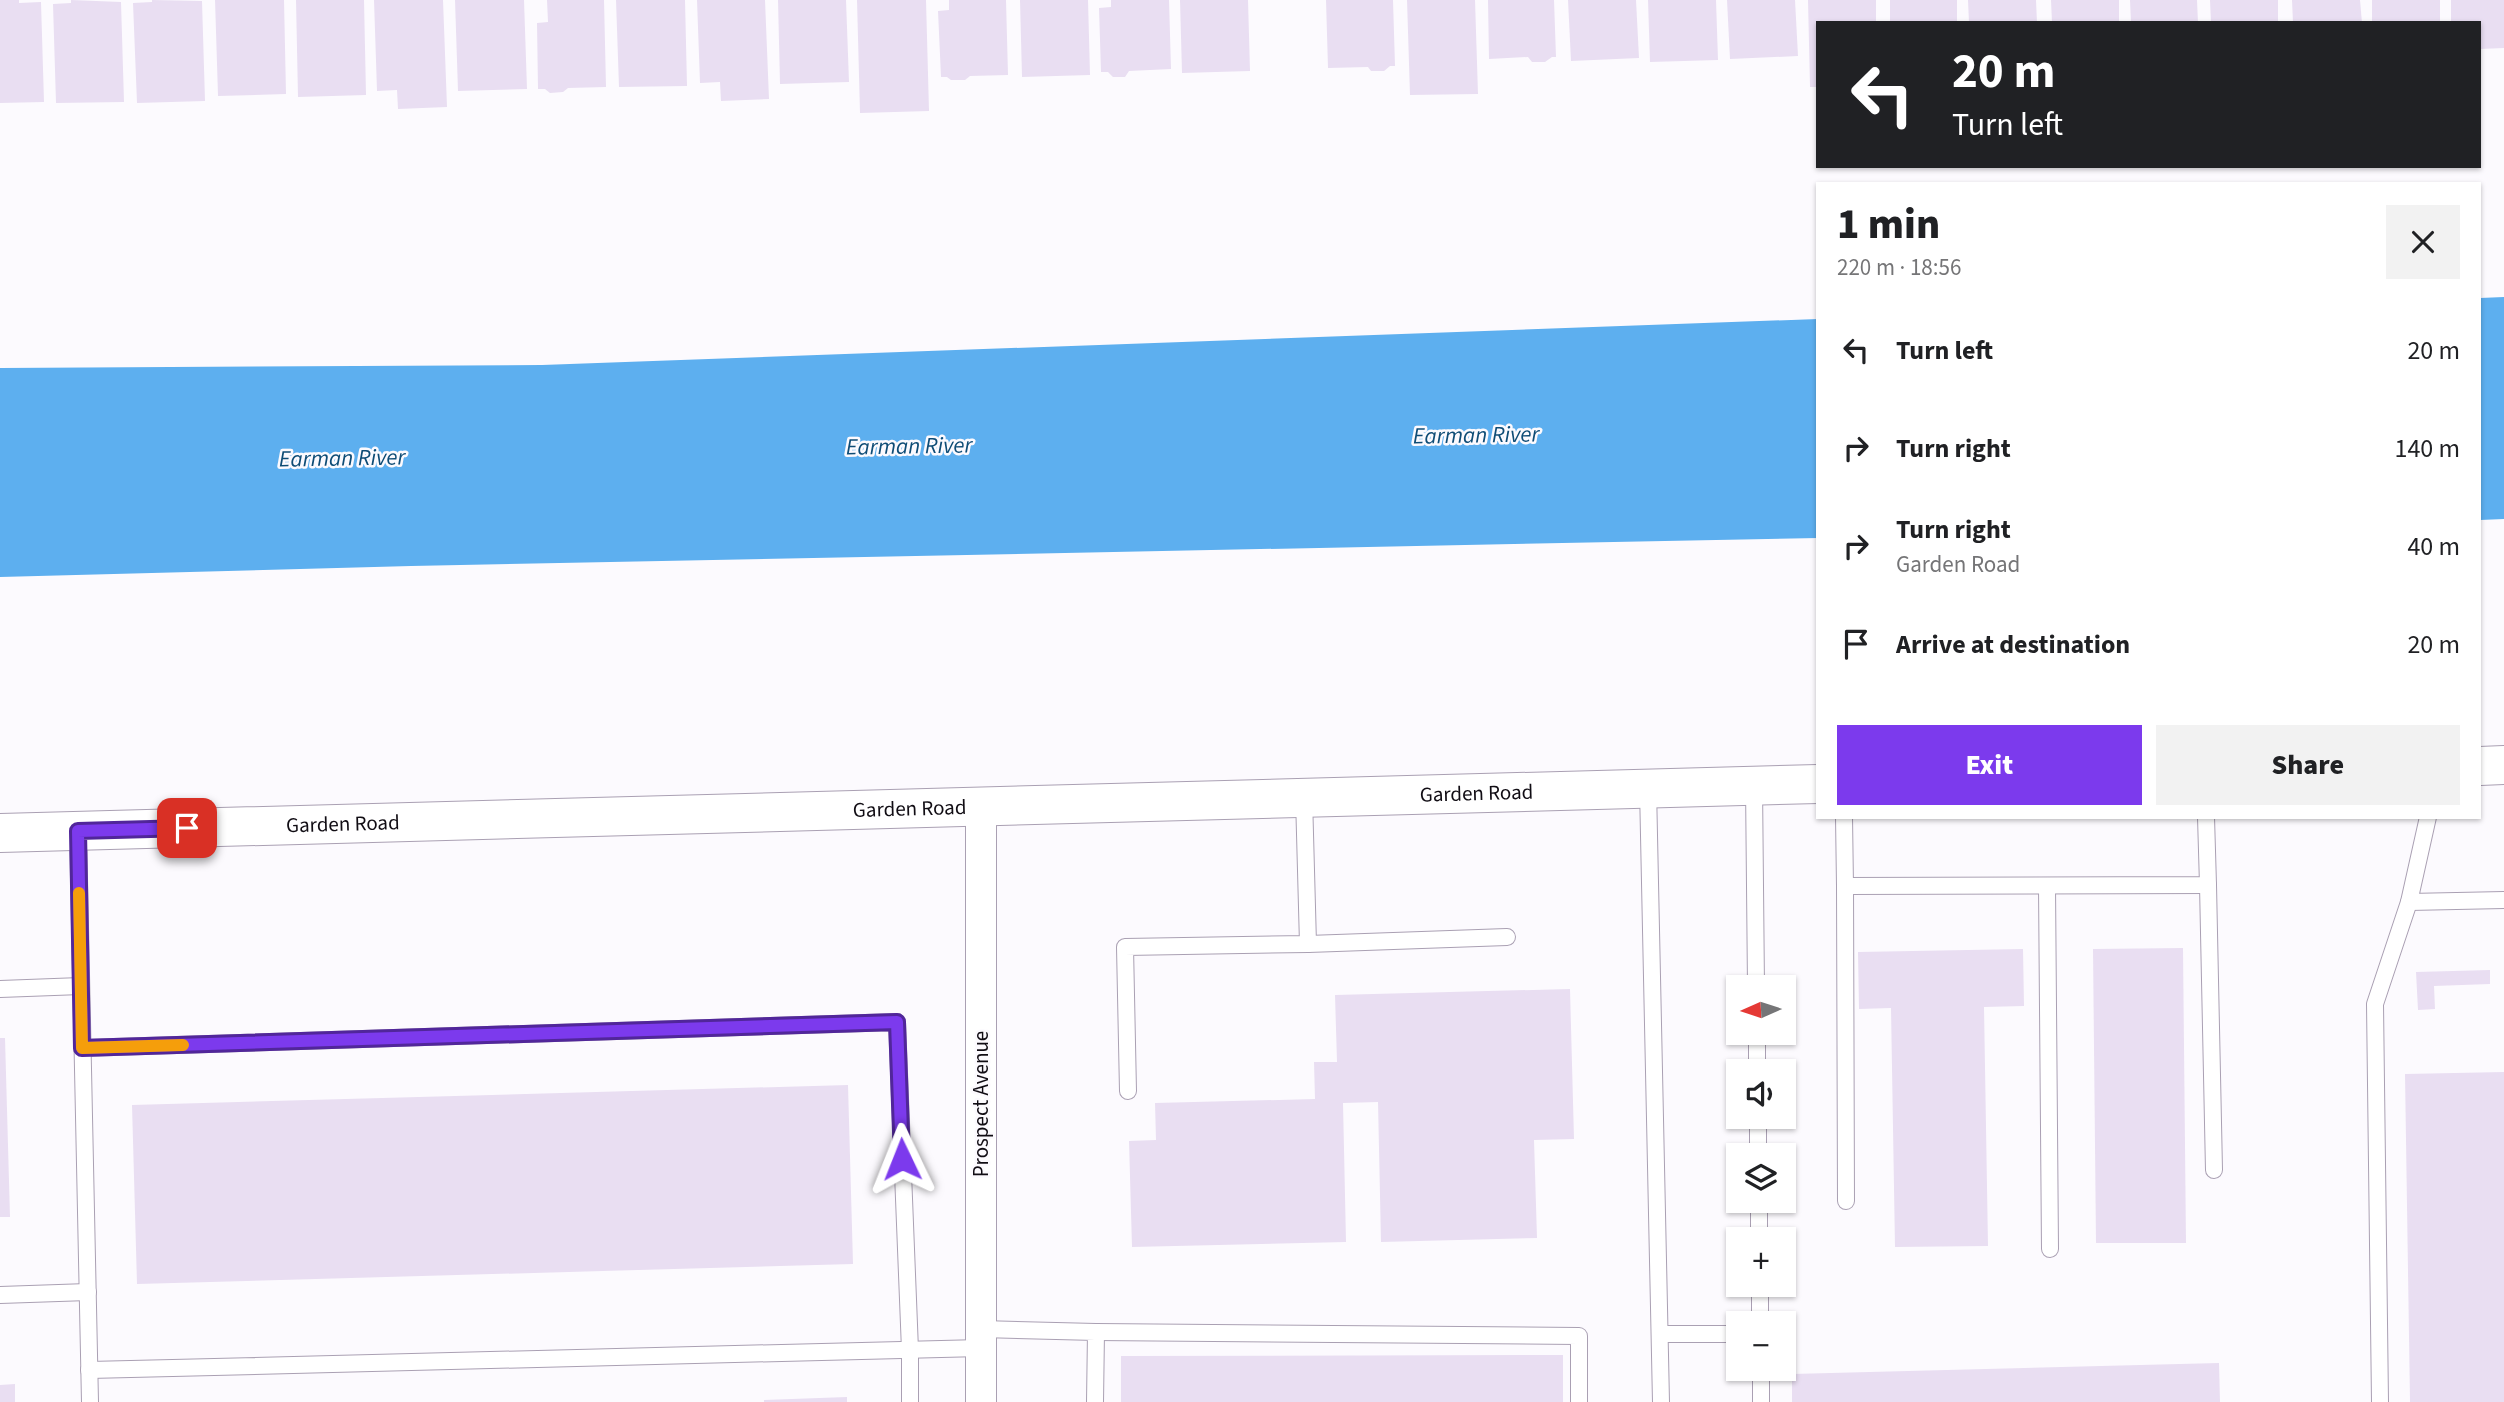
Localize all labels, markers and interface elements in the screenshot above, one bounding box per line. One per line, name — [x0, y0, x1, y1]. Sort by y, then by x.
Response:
text: 20 m — [1952, 37, 2056, 107]
icon: left — [1837, 49, 1928, 140]
text: Turn left — [1952, 102, 2063, 148]
text: 1 min — [1837, 195, 1940, 255]
button: close — [2386, 205, 2460, 279]
text: 220 m · 18:56 — [1837, 251, 1961, 284]
icon: left — [1837, 331, 1875, 369]
text: Turn left — [1896, 332, 1993, 369]
text: 20 m — [2407, 332, 2460, 369]
water label: Earman River — [1412, 417, 1541, 453]
water label: Earman River — [845, 428, 974, 464]
icon: right — [1837, 429, 1875, 467]
text: Turn right — [1896, 430, 2011, 467]
text: 140 m — [2394, 430, 2460, 467]
water label: Earman River — [278, 440, 407, 476]
text: Turn right — [1896, 511, 2011, 548]
icon: right — [1837, 527, 1875, 565]
text: 40 m — [2407, 528, 2460, 565]
text: Garden Road — [1896, 548, 2020, 581]
icon: arrive — [1837, 625, 1875, 663]
text: Arrive at destination — [1896, 626, 2130, 663]
text: 20 m — [2407, 626, 2460, 663]
button: Exit — [1837, 725, 2142, 805]
button: Share — [2156, 725, 2460, 805]
street label: Garden Road — [1419, 777, 1534, 810]
street label: Garden Road — [853, 792, 967, 825]
pin — [157, 798, 217, 858]
street label: Garden Road — [286, 807, 400, 840]
icon: arrive — [168, 809, 206, 847]
north arrow — [1726, 975, 1796, 1045]
map controls — [1726, 975, 1796, 1381]
street label: Prospect Avenue — [966, 1031, 996, 1177]
button: sound — [1726, 1059, 1796, 1129]
position arrow — [865, 1122, 939, 1196]
button: layers — [1726, 1143, 1796, 1213]
button: + — [1726, 1227, 1796, 1297]
button: − — [1726, 1311, 1796, 1381]

